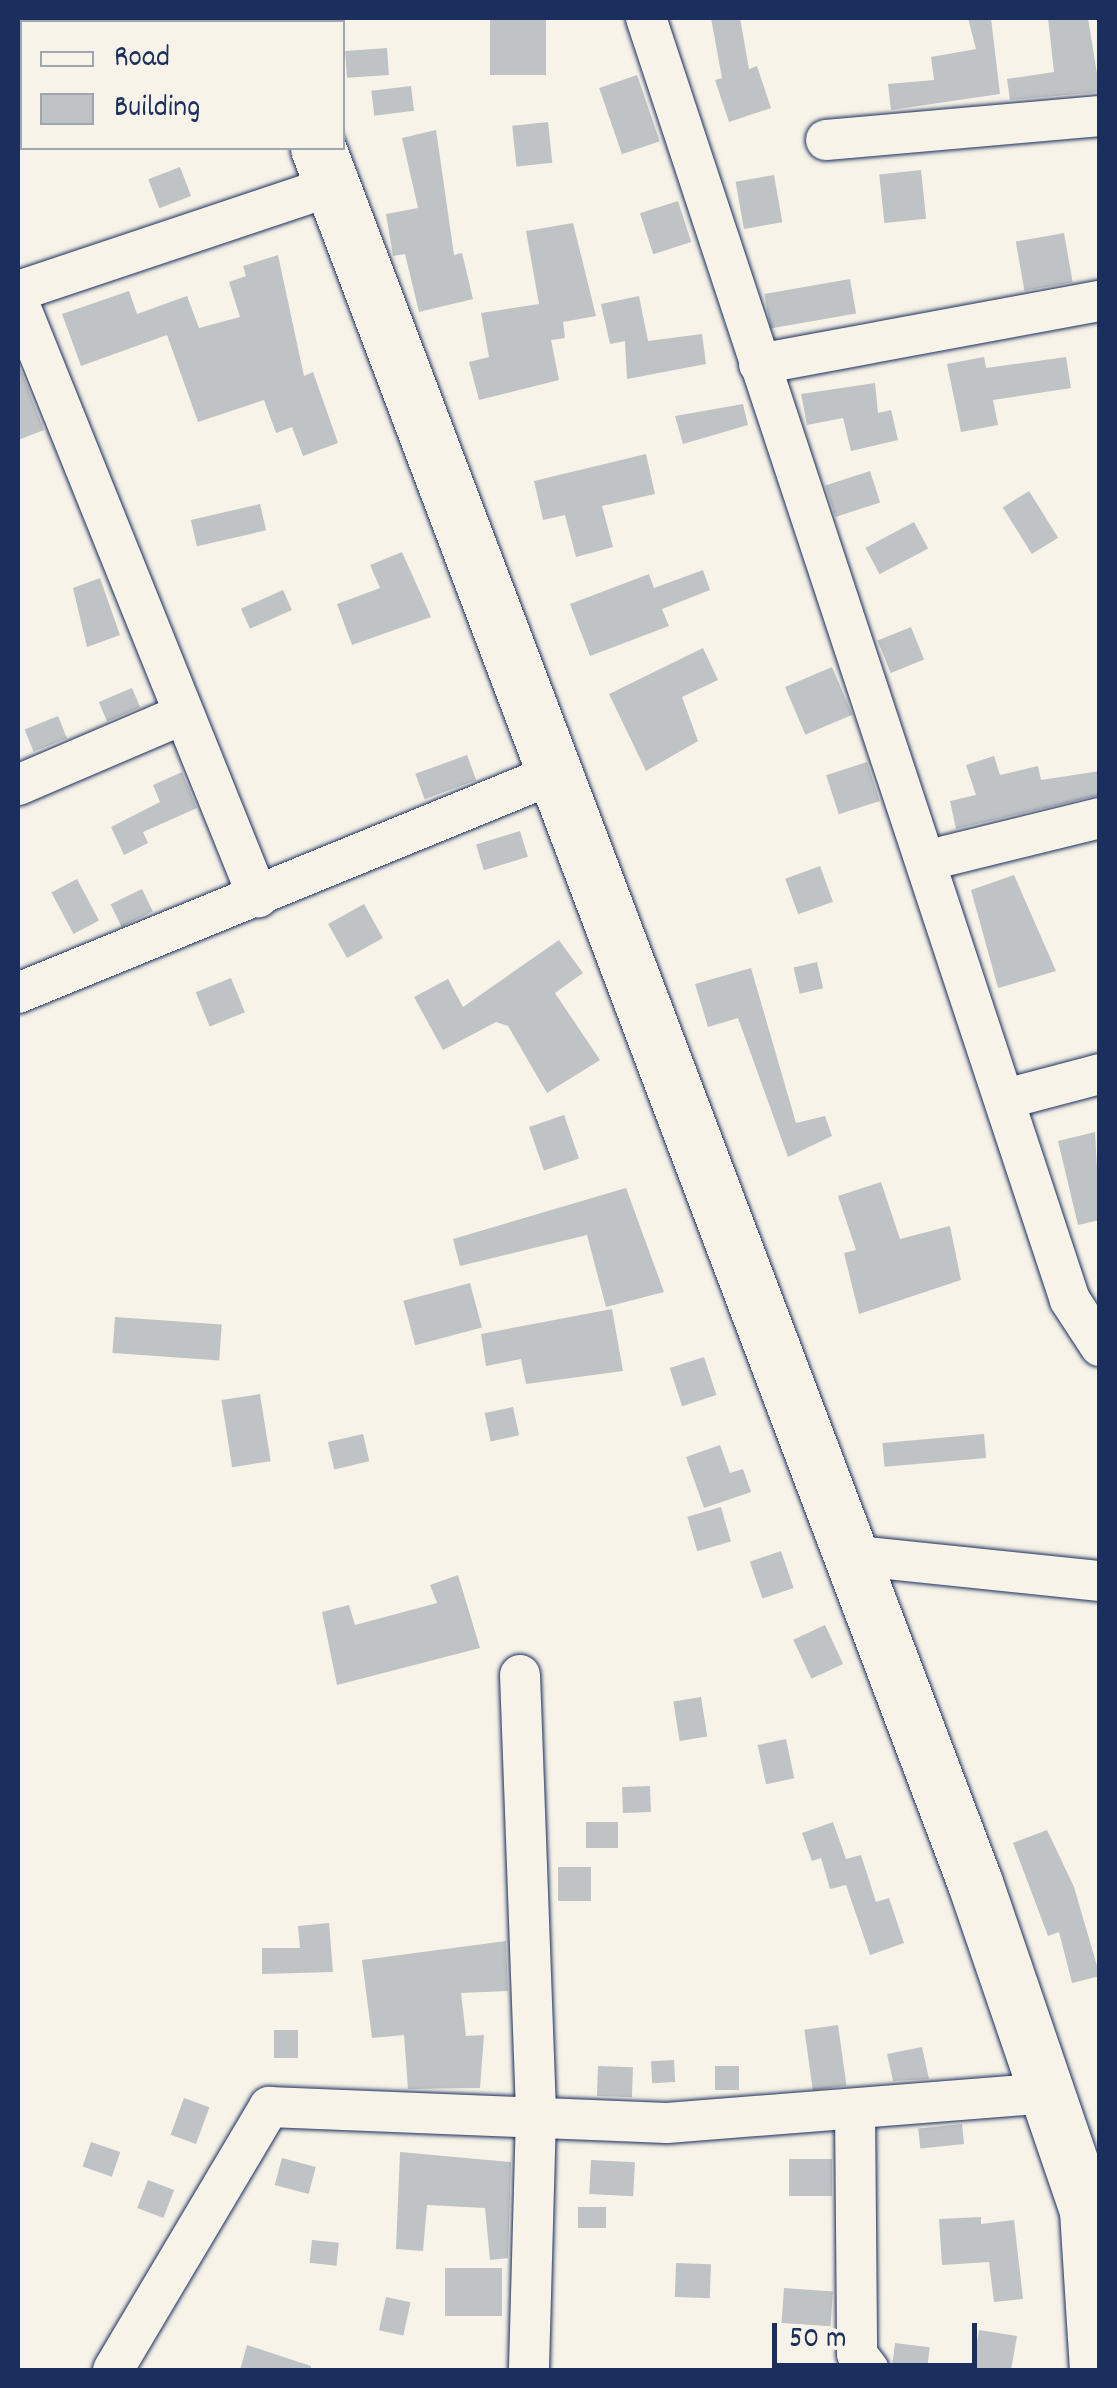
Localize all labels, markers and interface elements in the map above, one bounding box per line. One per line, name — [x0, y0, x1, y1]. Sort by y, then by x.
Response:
legend — [20, 20, 345, 150]
text: Road — [114, 38, 170, 81]
text: Building — [114, 88, 200, 131]
scale bar — [777, 2303, 982, 2365]
text: 50 m — [789, 2319, 847, 2362]

